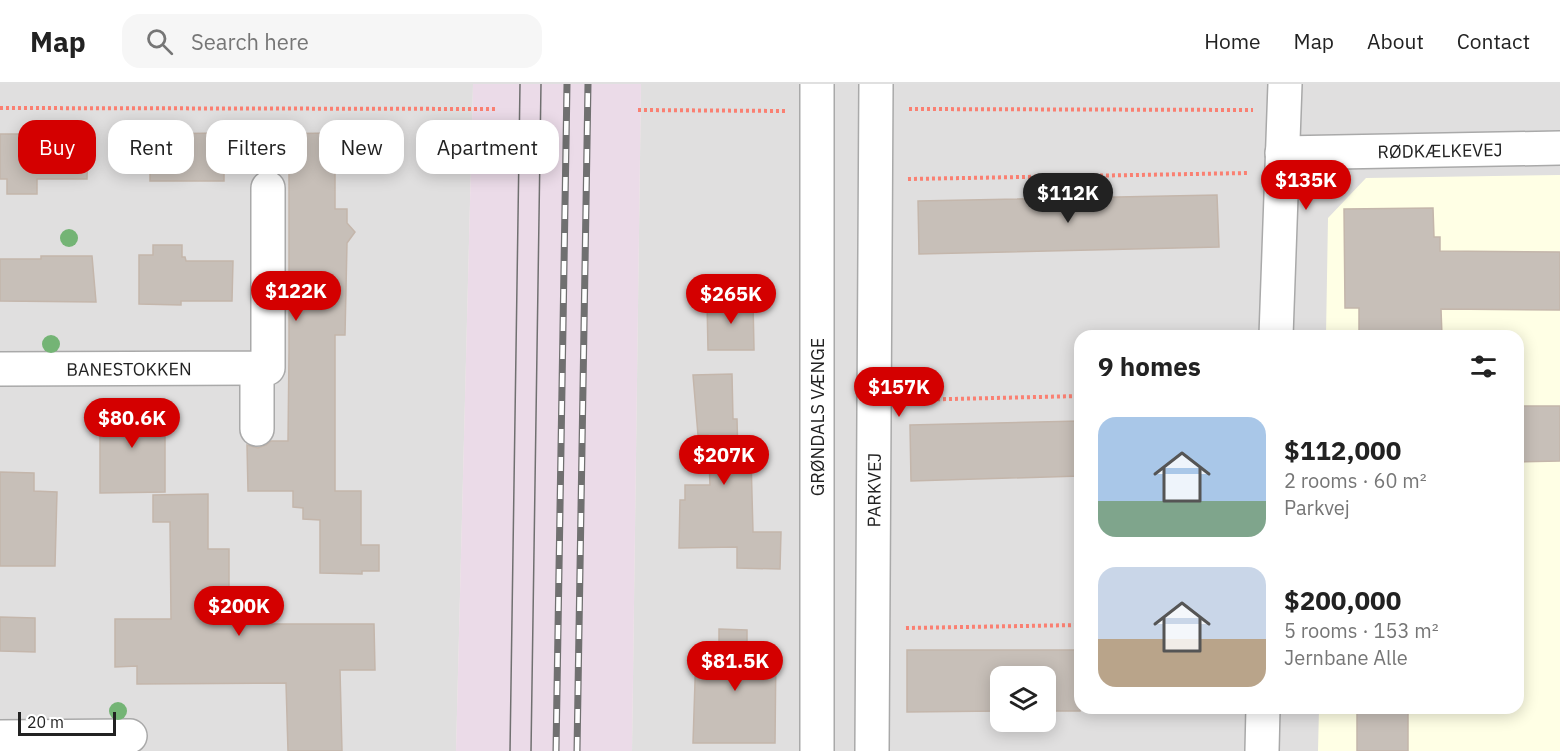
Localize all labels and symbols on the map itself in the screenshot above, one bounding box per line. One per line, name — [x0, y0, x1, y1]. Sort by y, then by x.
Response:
street label: RØDKÆLKEVEJ — [1377, 138, 1503, 163]
pin: $135K — [1264, 160, 1348, 211]
pin: $112K — [1026, 173, 1110, 224]
pin: $122K — [254, 271, 338, 322]
pin: $265K — [689, 274, 773, 325]
street label: GRØNDALS VÆNGE — [806, 338, 829, 496]
street label: BANESTOKKEN — [66, 357, 192, 380]
pin: $157K — [857, 367, 941, 418]
pin: $80.6K — [83, 398, 181, 449]
pin: $207K — [682, 435, 766, 486]
street label: PARKVEJ — [862, 453, 885, 527]
pin: $200K — [197, 586, 281, 637]
pin: $81.5K — [686, 641, 784, 692]
scale bar — [18, 709, 116, 736]

